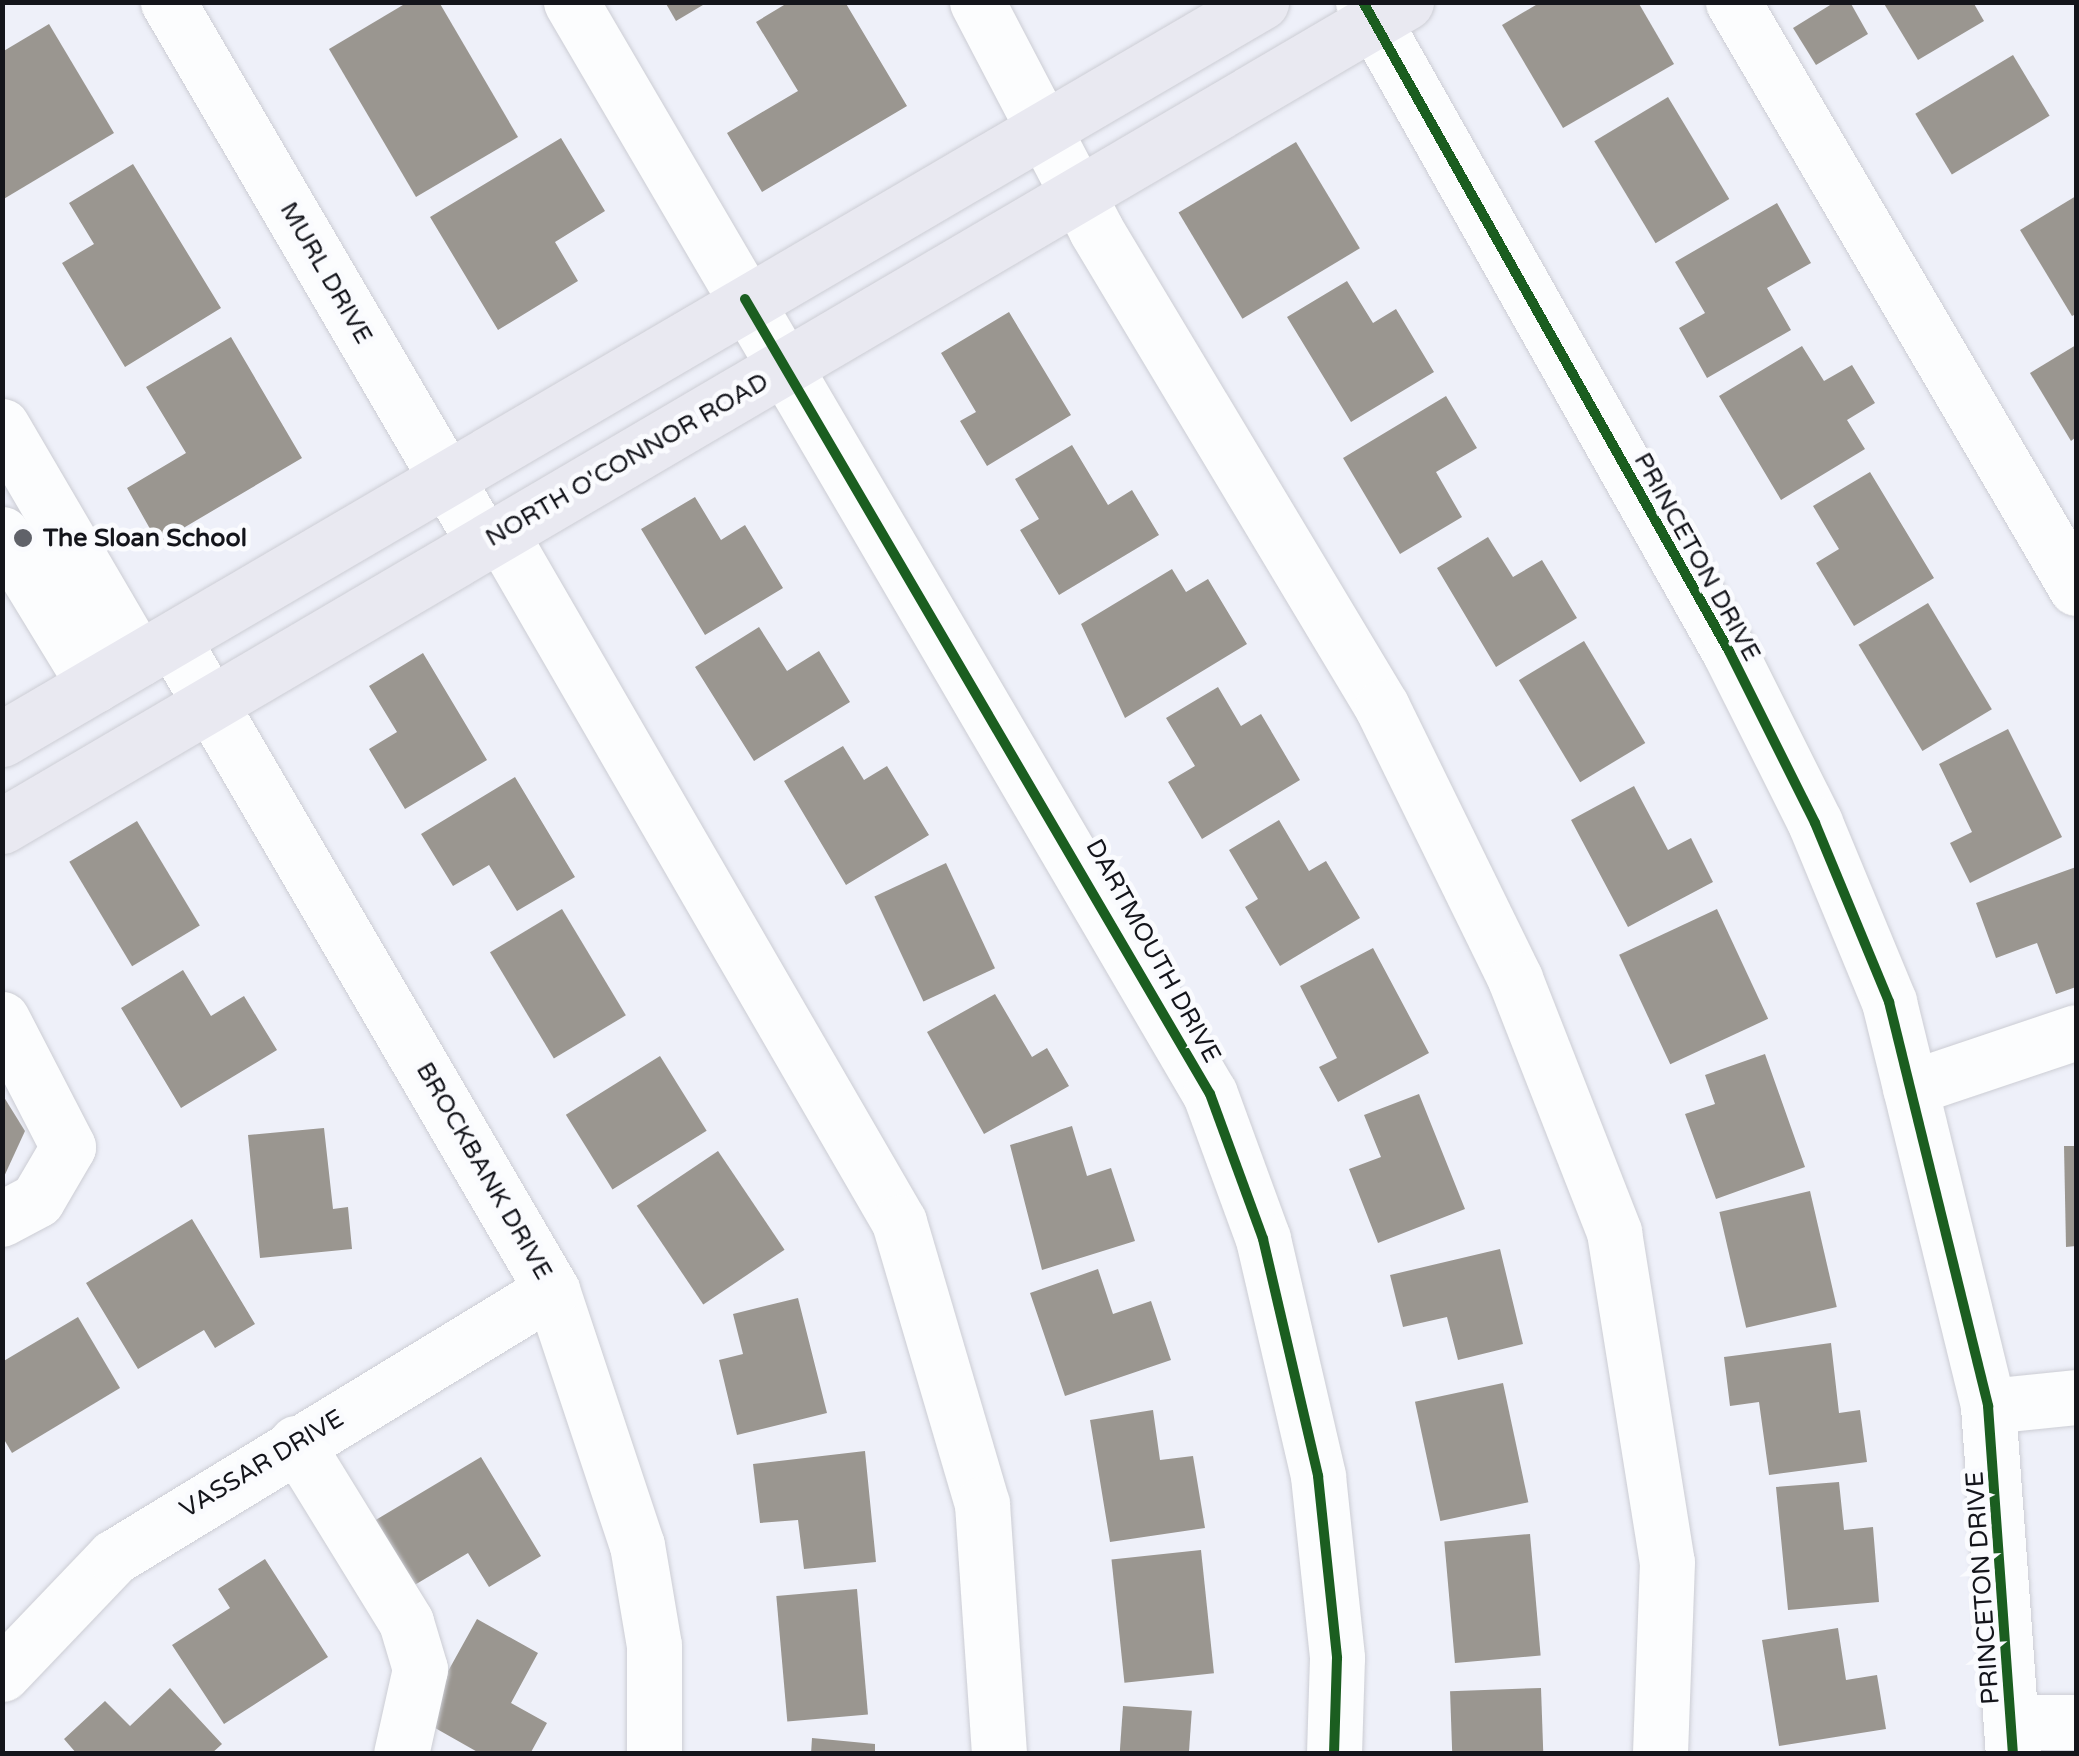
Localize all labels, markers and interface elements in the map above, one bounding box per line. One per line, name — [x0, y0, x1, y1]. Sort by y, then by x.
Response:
street label: MURL DRIVE — [273, 197, 379, 349]
street label: NORTH O'CONNOR ROAD — [480, 367, 774, 553]
street label: PRINCETON DRIVE — [1627, 448, 1767, 666]
place label: The Sloan School — [43, 523, 247, 553]
marker: The Sloan School — [12, 527, 34, 549]
street label: DARTMOUTH DRIVE — [1079, 834, 1227, 1068]
street label: BROCKBANK DRIVE — [410, 1057, 558, 1285]
street label: VASSAR DRIVE — [175, 1403, 349, 1525]
street label: PRINCETON DRIVE — [1960, 1470, 2006, 1706]

